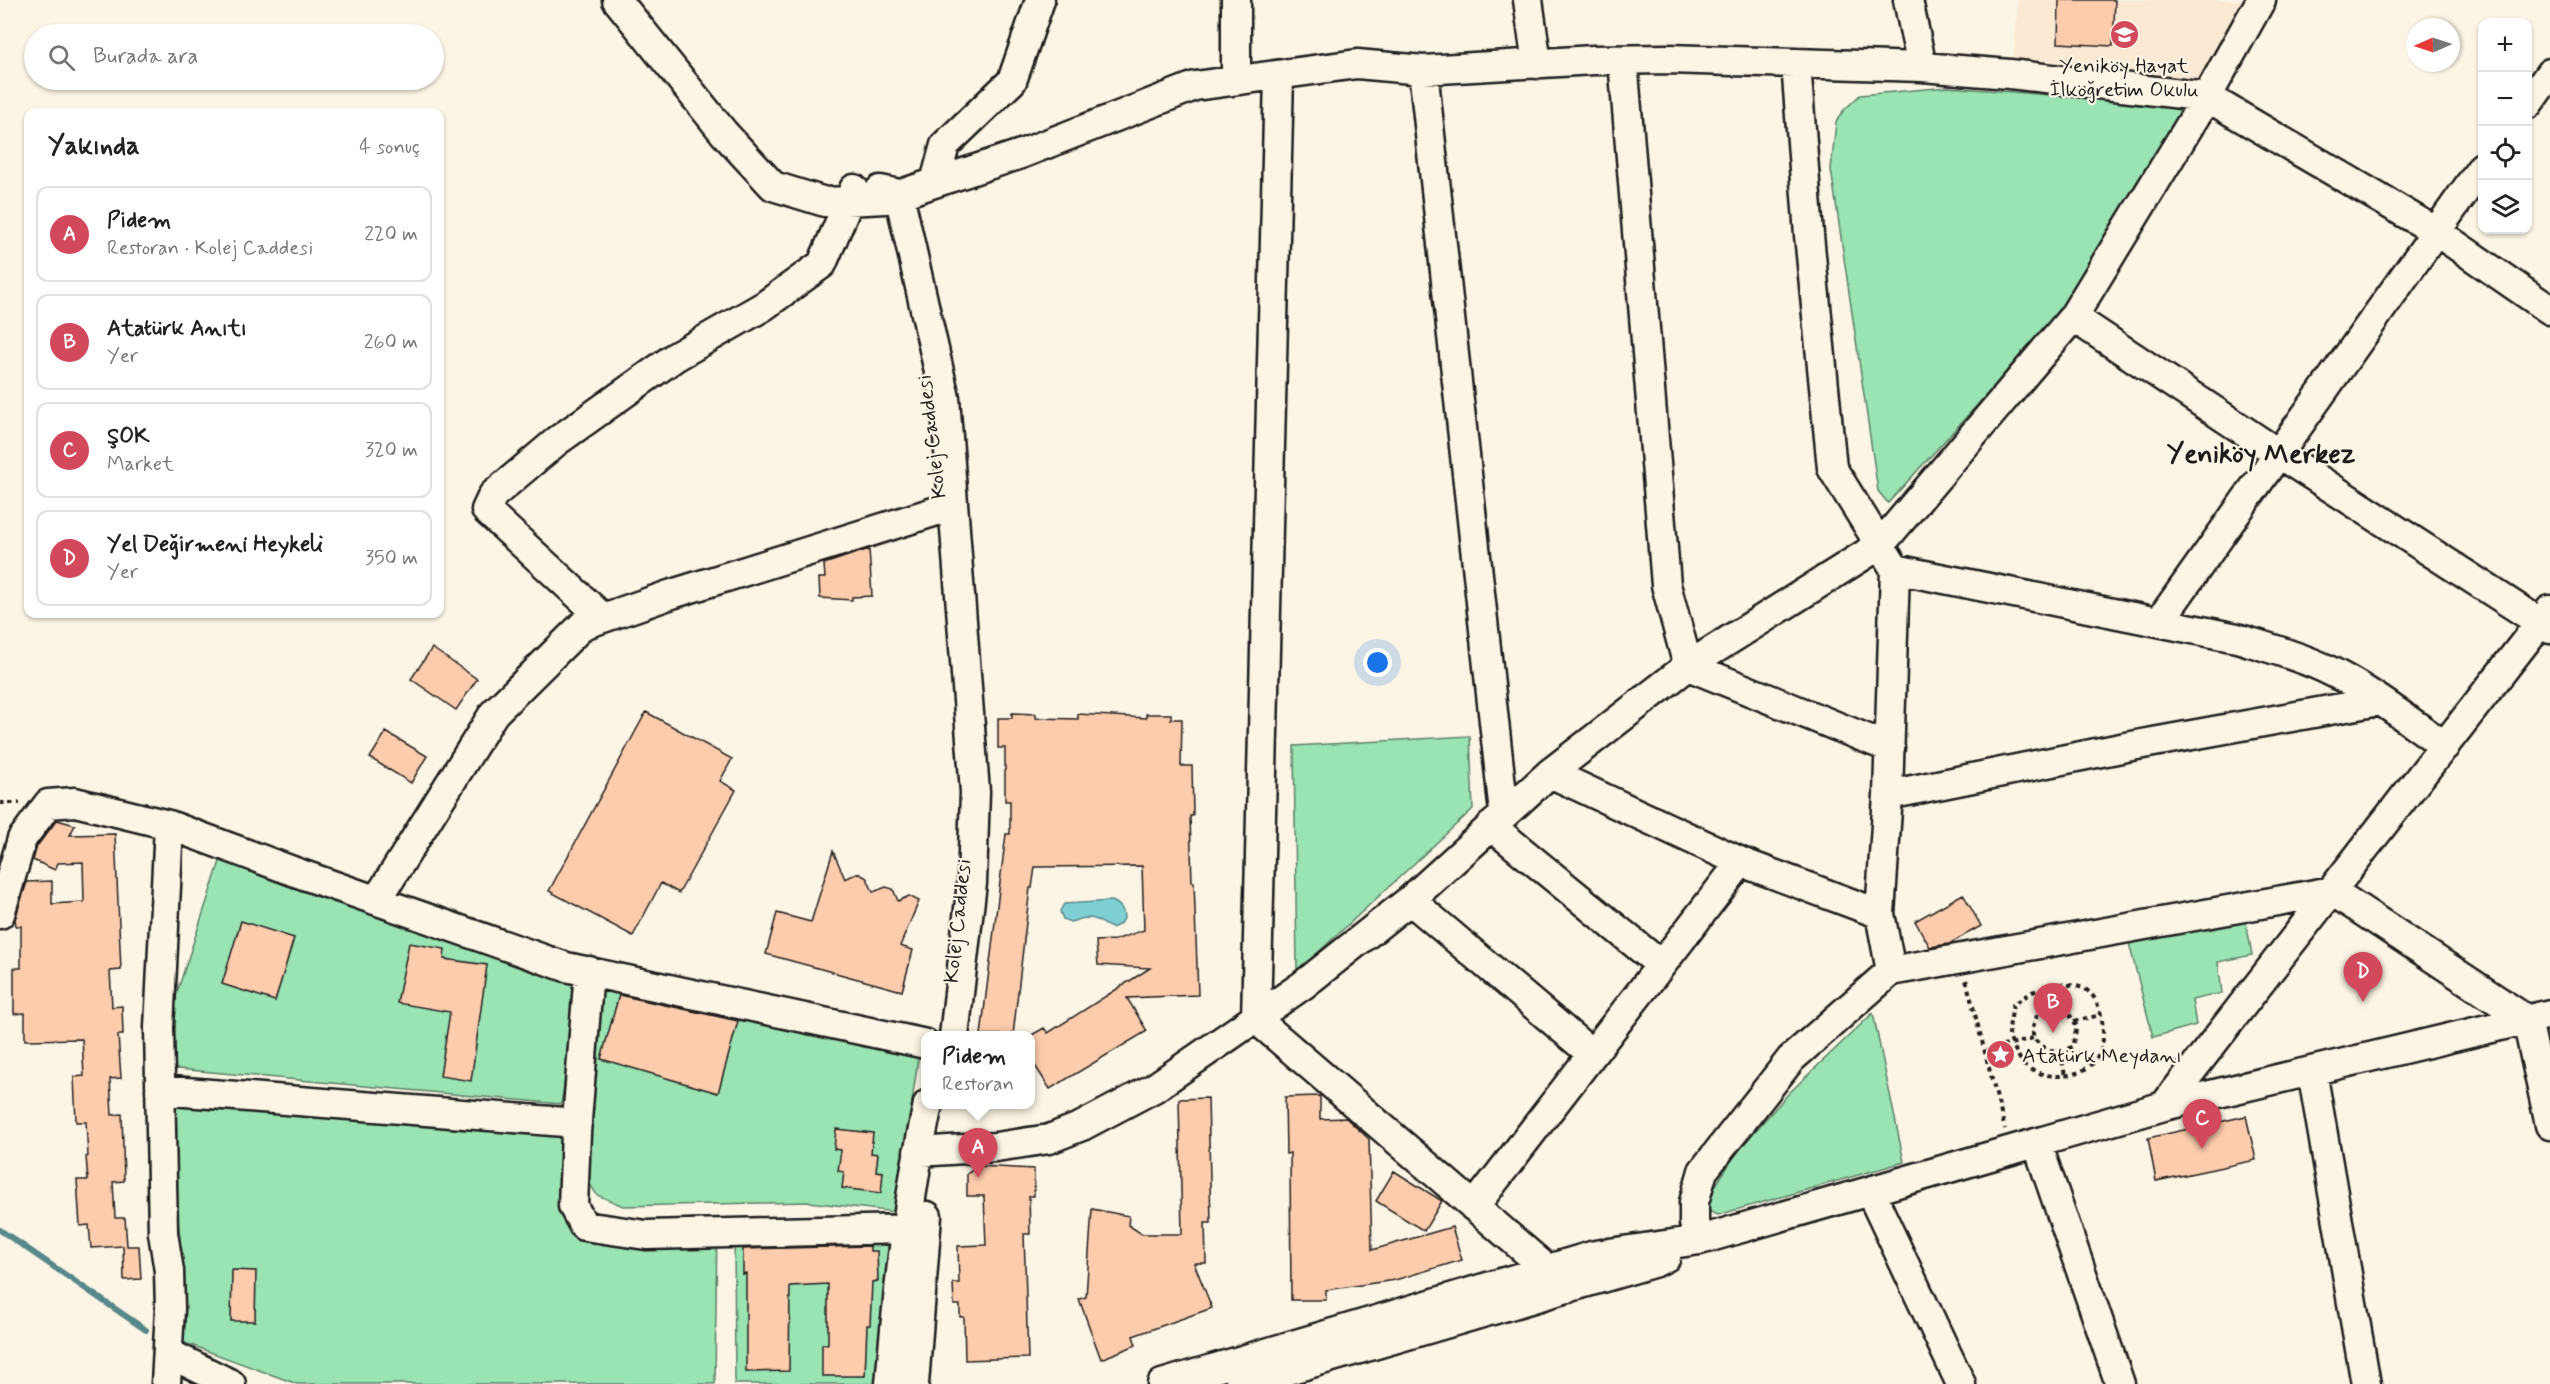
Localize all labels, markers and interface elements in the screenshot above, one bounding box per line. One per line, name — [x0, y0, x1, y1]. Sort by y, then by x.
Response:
school or university icon: Yeniköy Hayat İlköğretim Okulu — [2108, 18, 2140, 50]
north arrow — [2406, 18, 2460, 72]
map controls — [2478, 18, 2532, 234]
button: + — [2478, 18, 2532, 72]
search box — [24, 24, 444, 90]
icon: search — [45, 41, 78, 74]
text: Burada ara — [93, 43, 198, 71]
place label: Yeniköy Hayat İlköğretim Okulu — [2050, 52, 2198, 104]
button: − — [2478, 72, 2532, 126]
button: locate — [2478, 126, 2532, 180]
text: Yakında — [48, 130, 140, 164]
text: 4 sonuç — [359, 134, 420, 161]
button: layers — [2478, 180, 2532, 234]
text: Pidem — [107, 207, 171, 235]
text: A — [63, 221, 76, 248]
text: 220 m — [364, 221, 418, 248]
text: Restoran · Kolej Caddesi — [107, 235, 313, 262]
text: Atatürk Anıtı — [107, 315, 247, 343]
text: B — [63, 329, 76, 356]
text: 260 m — [364, 329, 418, 356]
text: Yer — [107, 343, 138, 370]
street label: Kolej Caddesi — [910, 373, 953, 500]
text: ŞOK — [107, 423, 150, 451]
text: C — [62, 437, 77, 464]
text: 320 m — [365, 437, 418, 464]
district label: Yeniköy Merkez — [2167, 437, 2356, 472]
text: Market — [107, 451, 174, 478]
text: Yel Değirmeni Heykeli — [107, 531, 323, 559]
text: D — [63, 545, 76, 572]
text: 350 m — [365, 545, 418, 572]
text: Yer — [107, 559, 138, 586]
your location — [1363, 648, 1392, 677]
street label: Kolej Caddesi — [938, 858, 978, 985]
pin: D — [2344, 952, 2382, 1002]
pin: B — [2034, 984, 2072, 1033]
popup — [921, 1031, 1035, 1109]
place icon: Atatürk Meydanı — [1985, 1039, 2017, 1071]
place label: Atatürk Meydanı — [2022, 1042, 2182, 1070]
text: Pidem — [942, 1043, 1006, 1071]
text: Restoran — [942, 1071, 1014, 1098]
pin: C — [2182, 1100, 2222, 1149]
pin: A — [958, 1128, 998, 1178]

